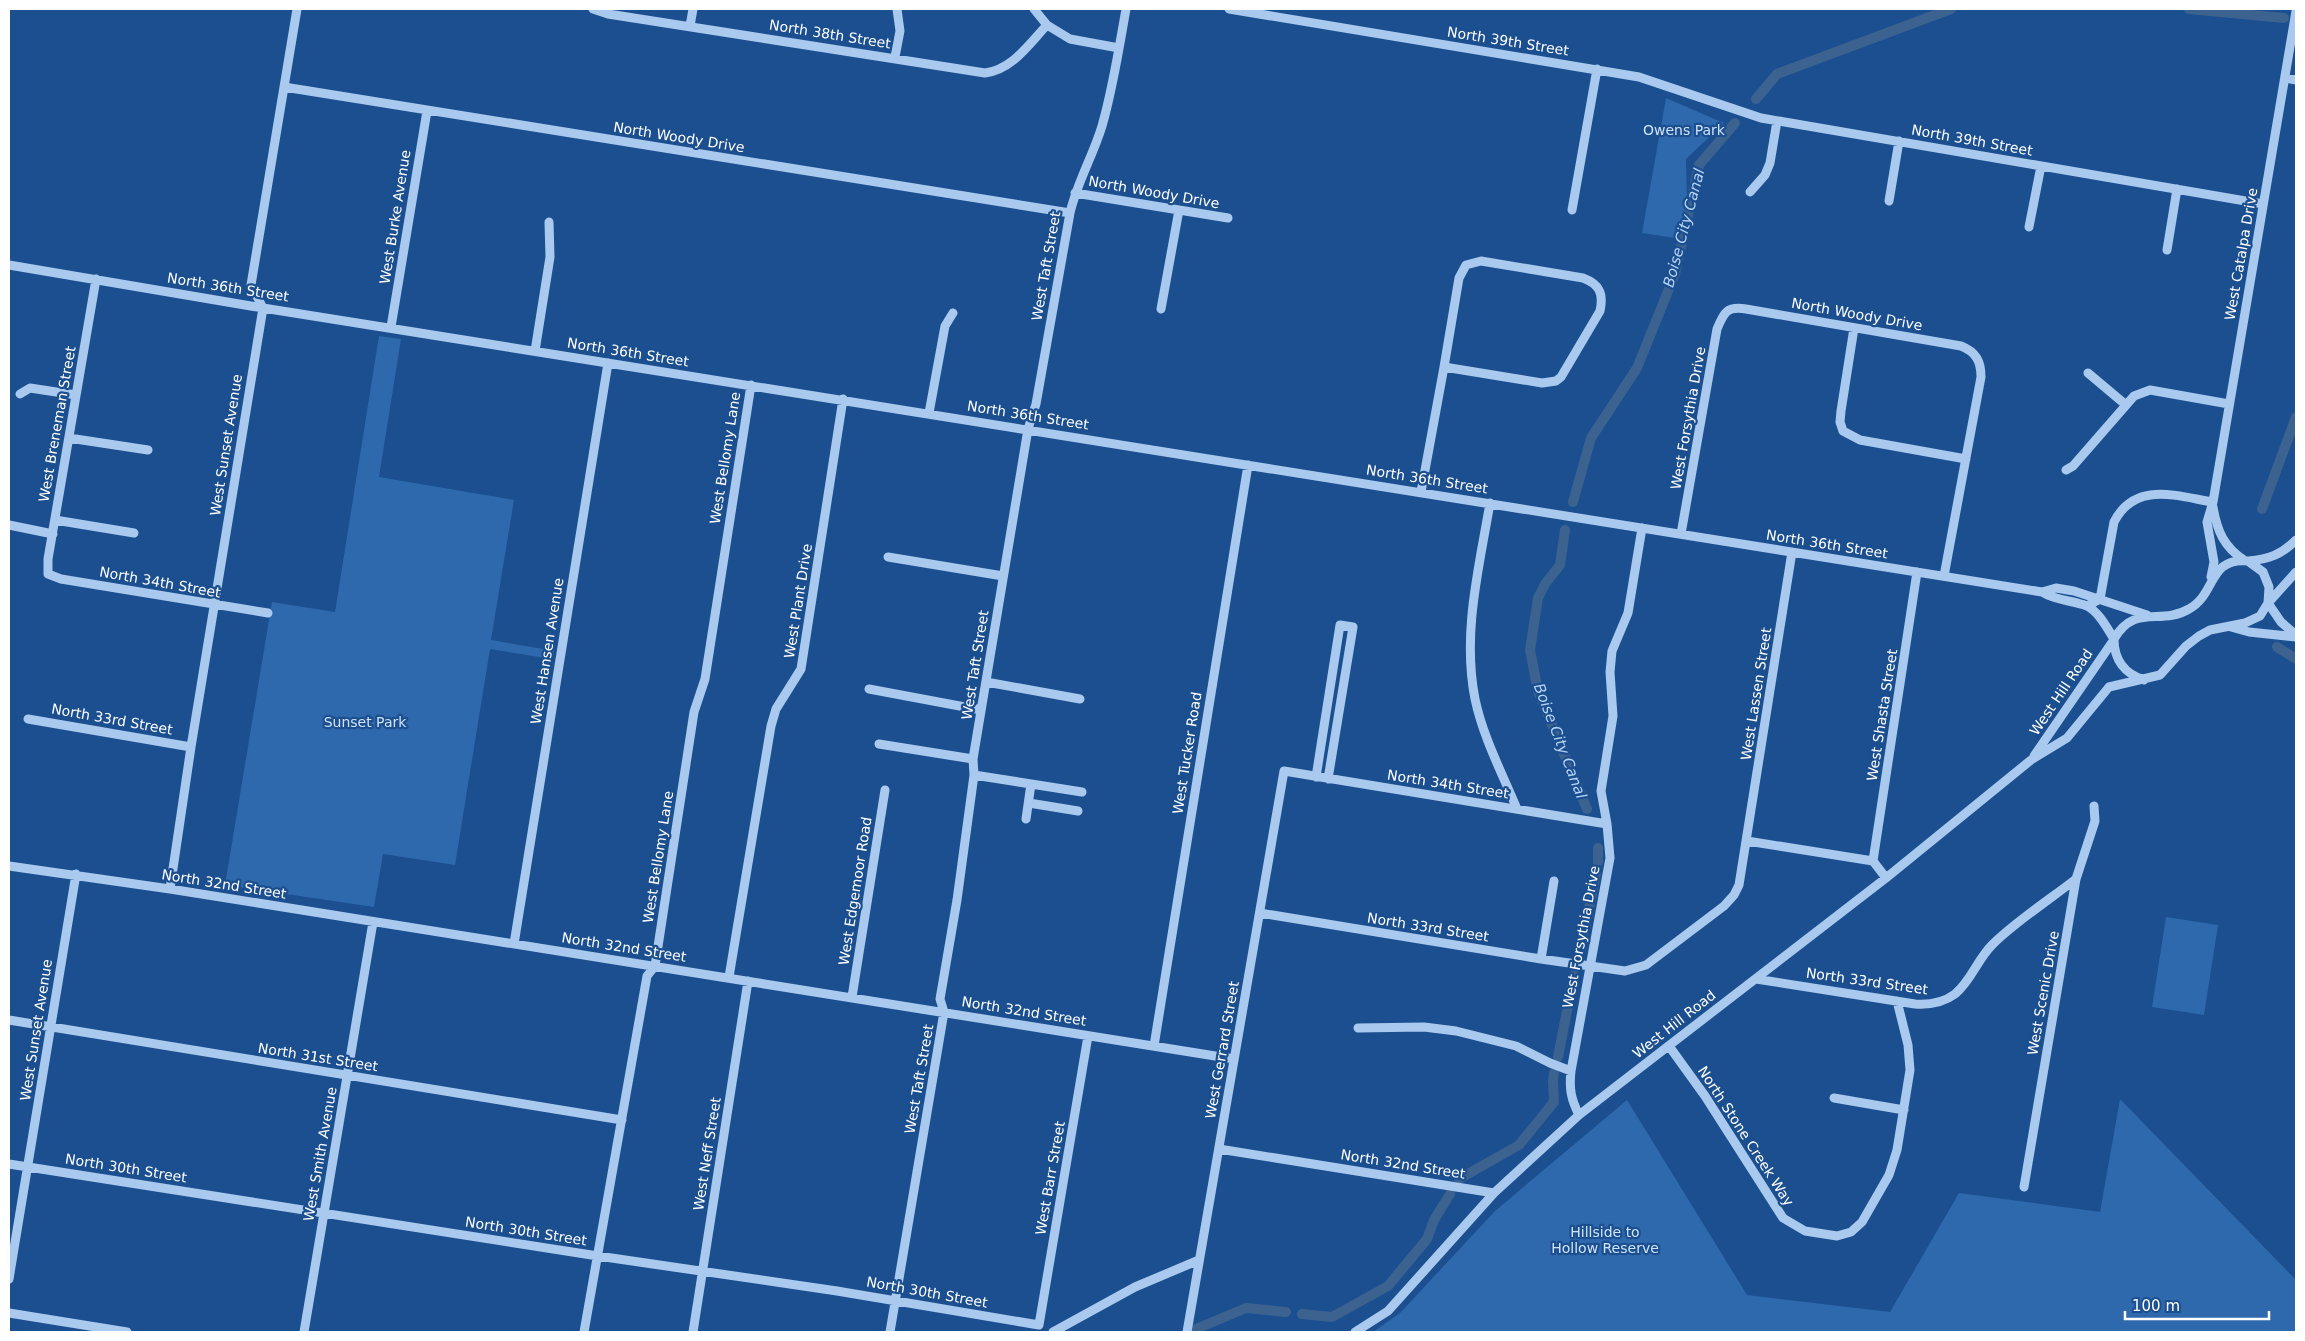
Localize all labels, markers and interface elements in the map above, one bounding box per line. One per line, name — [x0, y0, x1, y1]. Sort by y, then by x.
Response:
street label: North 38th Street — [768, 16, 892, 52]
street label: North 39th Street — [1446, 23, 1570, 59]
street label: North Woody Drive — [612, 119, 746, 155]
street label: North 39th Street — [1910, 121, 2034, 159]
park label: Owens Park — [1643, 122, 1726, 138]
street label: West Burke Avenue — [376, 149, 414, 285]
water label: Boise City Canal — [1659, 166, 1709, 289]
street label: North Woody Drive — [1087, 173, 1221, 211]
street label: West Catalpa Drive — [2221, 186, 2261, 322]
street label: West Taft Street — [1028, 210, 1064, 322]
street label: North 36th Street — [166, 269, 290, 305]
street label: North Woody Drive — [1790, 295, 1924, 333]
street label: North 36th Street — [566, 334, 690, 370]
street label: West Breneman Street — [35, 344, 79, 503]
street label: West Forsythia Drive — [1668, 345, 1708, 491]
street label: West Sunset Avenue — [207, 373, 245, 517]
street label: West Bellomy Lane — [707, 391, 743, 525]
street label: North 36th Street — [966, 397, 1090, 433]
street label: North 36th Street — [1365, 461, 1489, 497]
street label: North 36th Street — [1765, 526, 1889, 562]
street label: West Plant Drive — [781, 543, 815, 659]
street label: North 34th Street — [98, 563, 222, 601]
street label: West Hansen Avenue — [528, 577, 566, 725]
street label: West Taft Street — [958, 609, 992, 721]
street label: West Lassen Street — [1738, 626, 1774, 762]
street label: West Hill Road — [2026, 646, 2096, 738]
street label: West Shasta Street — [1864, 647, 1900, 782]
water label: Boise City Canal — [1530, 681, 1591, 802]
street label: West Tucker Road — [1169, 691, 1205, 815]
street label: North 33rd Street — [50, 700, 174, 738]
park label: Sunset Park — [324, 714, 407, 730]
street label: North 34th Street — [1386, 766, 1510, 802]
street label: West Bellomy Lane — [640, 790, 676, 924]
street label: West Edgemoor Road — [835, 816, 875, 966]
street label: West Forsythia Drive — [1559, 864, 1603, 1010]
street label: North 32nd Street — [160, 866, 288, 902]
street label: North 33rd Street — [1366, 909, 1490, 945]
street label: North 32nd Street — [560, 929, 688, 965]
street label: West Scenic Drive — [2024, 929, 2062, 1057]
street label: West Sunset Avenue — [17, 958, 55, 1102]
street label: North 33rd Street — [1805, 965, 1929, 998]
street label: West Gerrard Street — [1202, 979, 1242, 1120]
street label: West Hill Road — [1629, 987, 1719, 1061]
street label: North 32nd Street — [960, 993, 1088, 1029]
street label: West Taft Street — [901, 1023, 937, 1135]
street label: North 31st Street — [257, 1040, 380, 1074]
street label: North Stone Creek Way — [1695, 1063, 1797, 1209]
street label: West Smith Avenue — [300, 1086, 340, 1222]
street label: West Neff Street — [690, 1096, 724, 1212]
street label: West Barr Street — [1032, 1119, 1068, 1236]
street label: North 32nd Street — [1339, 1146, 1467, 1182]
street label: North 30th Street — [64, 1150, 188, 1186]
street label: North 30th Street — [464, 1213, 588, 1249]
park label: Hillside to Hollow Reserve — [1551, 1224, 1659, 1256]
street label: North 30th Street — [865, 1273, 989, 1311]
scale bar — [2125, 1288, 2269, 1320]
text: 100 m — [2132, 1297, 2180, 1315]

